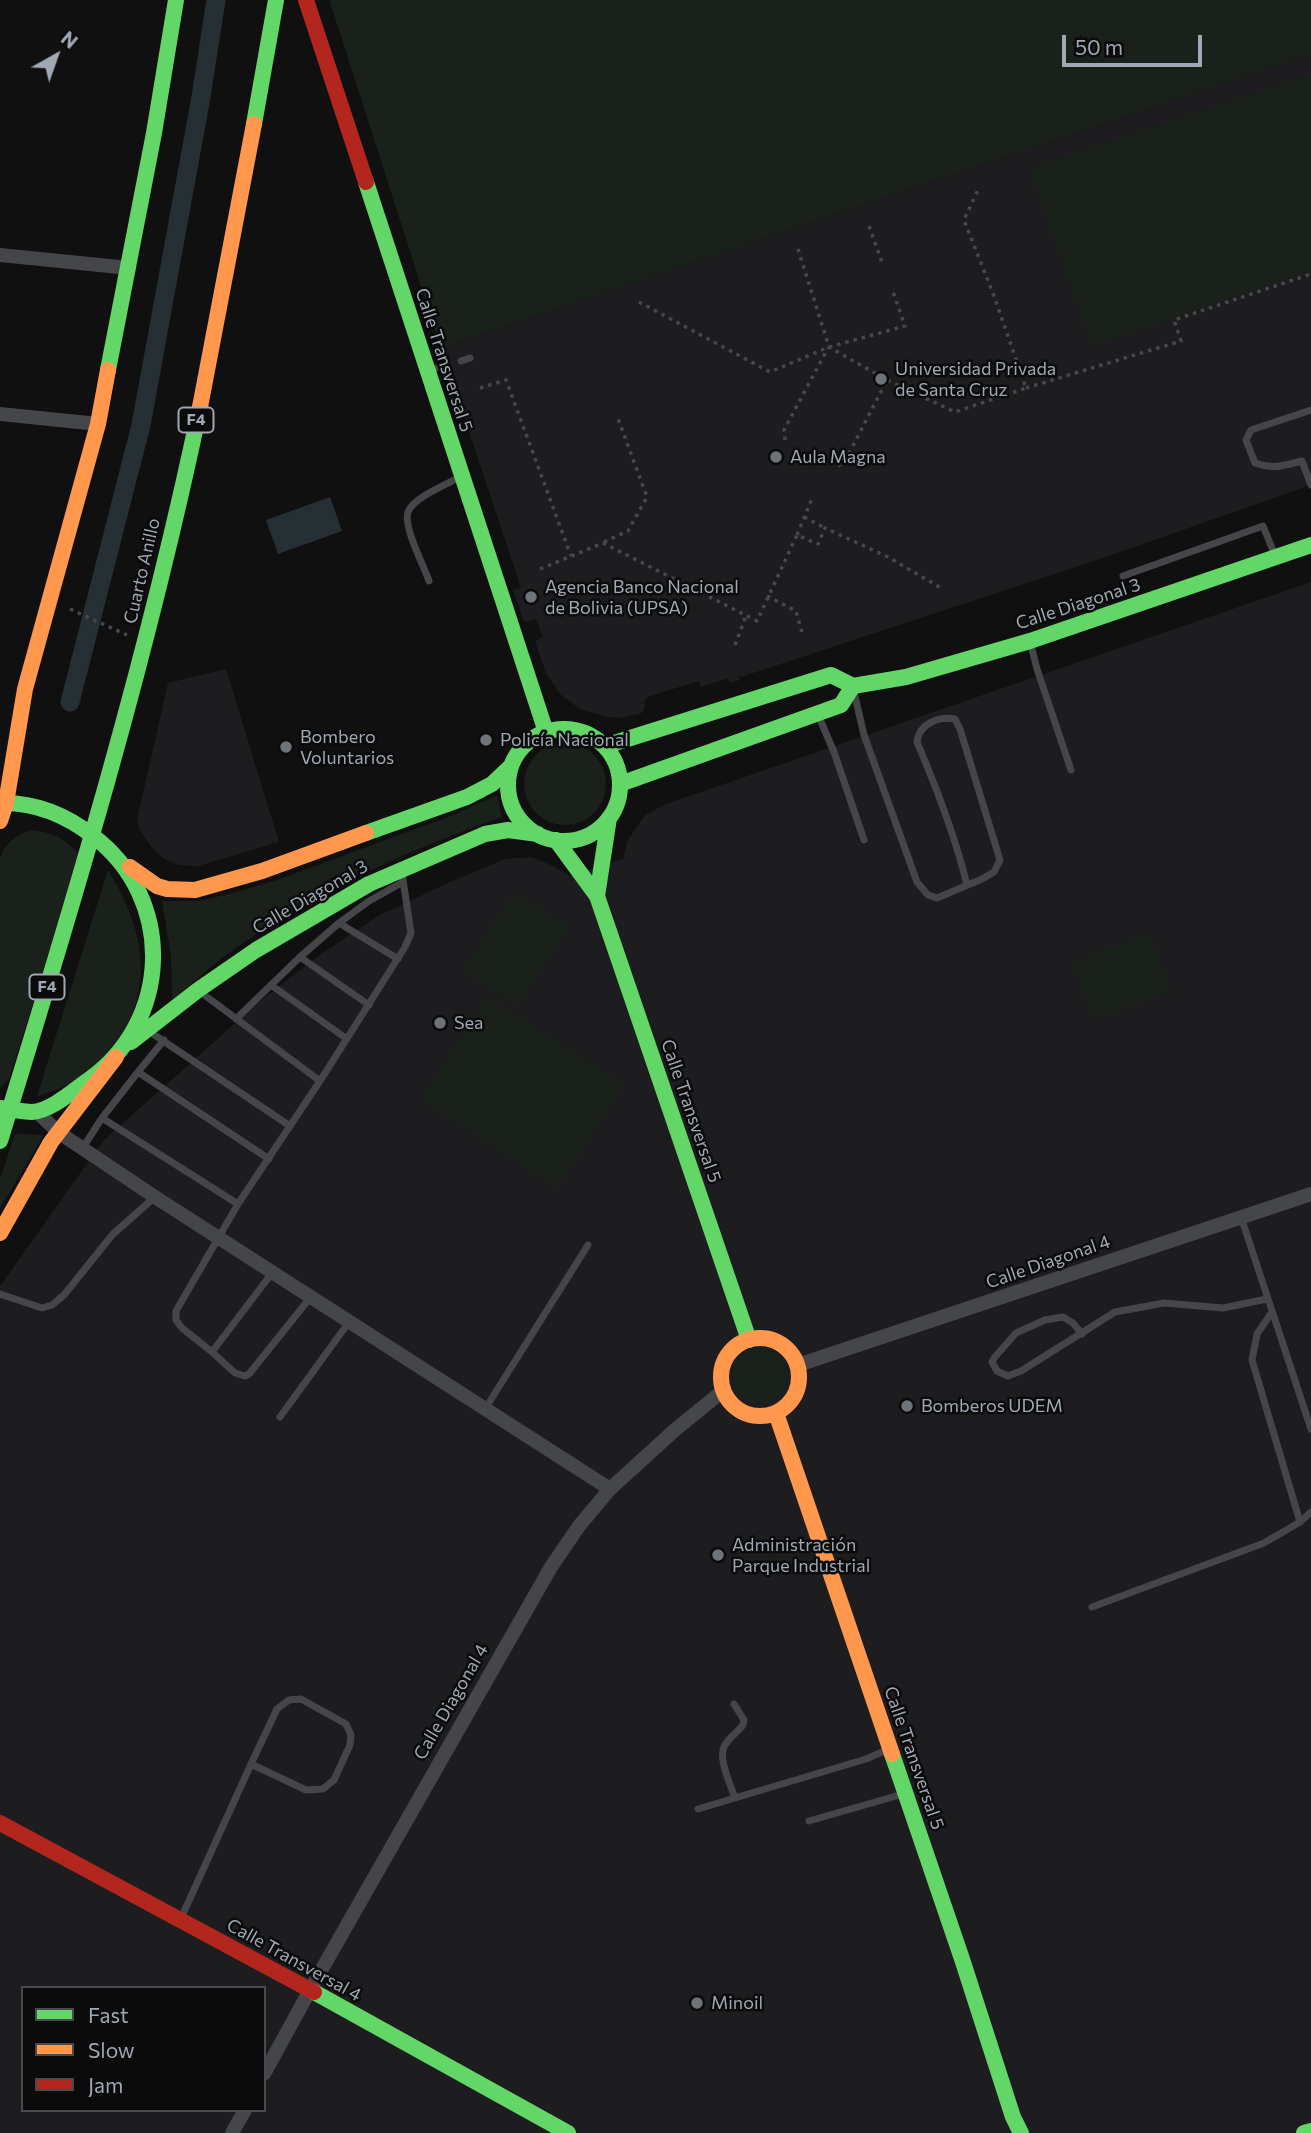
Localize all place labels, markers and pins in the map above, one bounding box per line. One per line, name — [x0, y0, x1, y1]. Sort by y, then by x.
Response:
place label: Universidad Privada de Santa Cruz — [895, 358, 1056, 400]
marker: Universidad Privada de Santa Cruz — [873, 371, 889, 387]
place label: Aula Magna — [790, 446, 886, 468]
marker: Aula Magna — [768, 449, 784, 465]
place label: Agencia Banco Nacional de Bolivia (UPSA) — [545, 576, 739, 618]
marker: Agencia Banco Nacional de Bolivia (UPSA) — [523, 589, 539, 605]
place label: Bombero Voluntarios — [300, 726, 394, 768]
place label: Policía Nacional — [500, 729, 629, 751]
marker: Policía Nacional — [478, 732, 494, 748]
marker: Bombero Voluntarios — [278, 739, 294, 755]
place label: Sea — [454, 1012, 483, 1034]
marker: Sea — [432, 1015, 448, 1031]
place label: Bomberos UDEM — [921, 1395, 1063, 1417]
marker: Bomberos UDEM — [899, 1398, 915, 1414]
place label: Administración Parque Industrial — [732, 1534, 870, 1576]
marker: Administración Parque Industrial — [710, 1547, 726, 1563]
place label: Minoil — [711, 1992, 763, 2014]
marker: Minoil — [689, 1995, 705, 2011]

